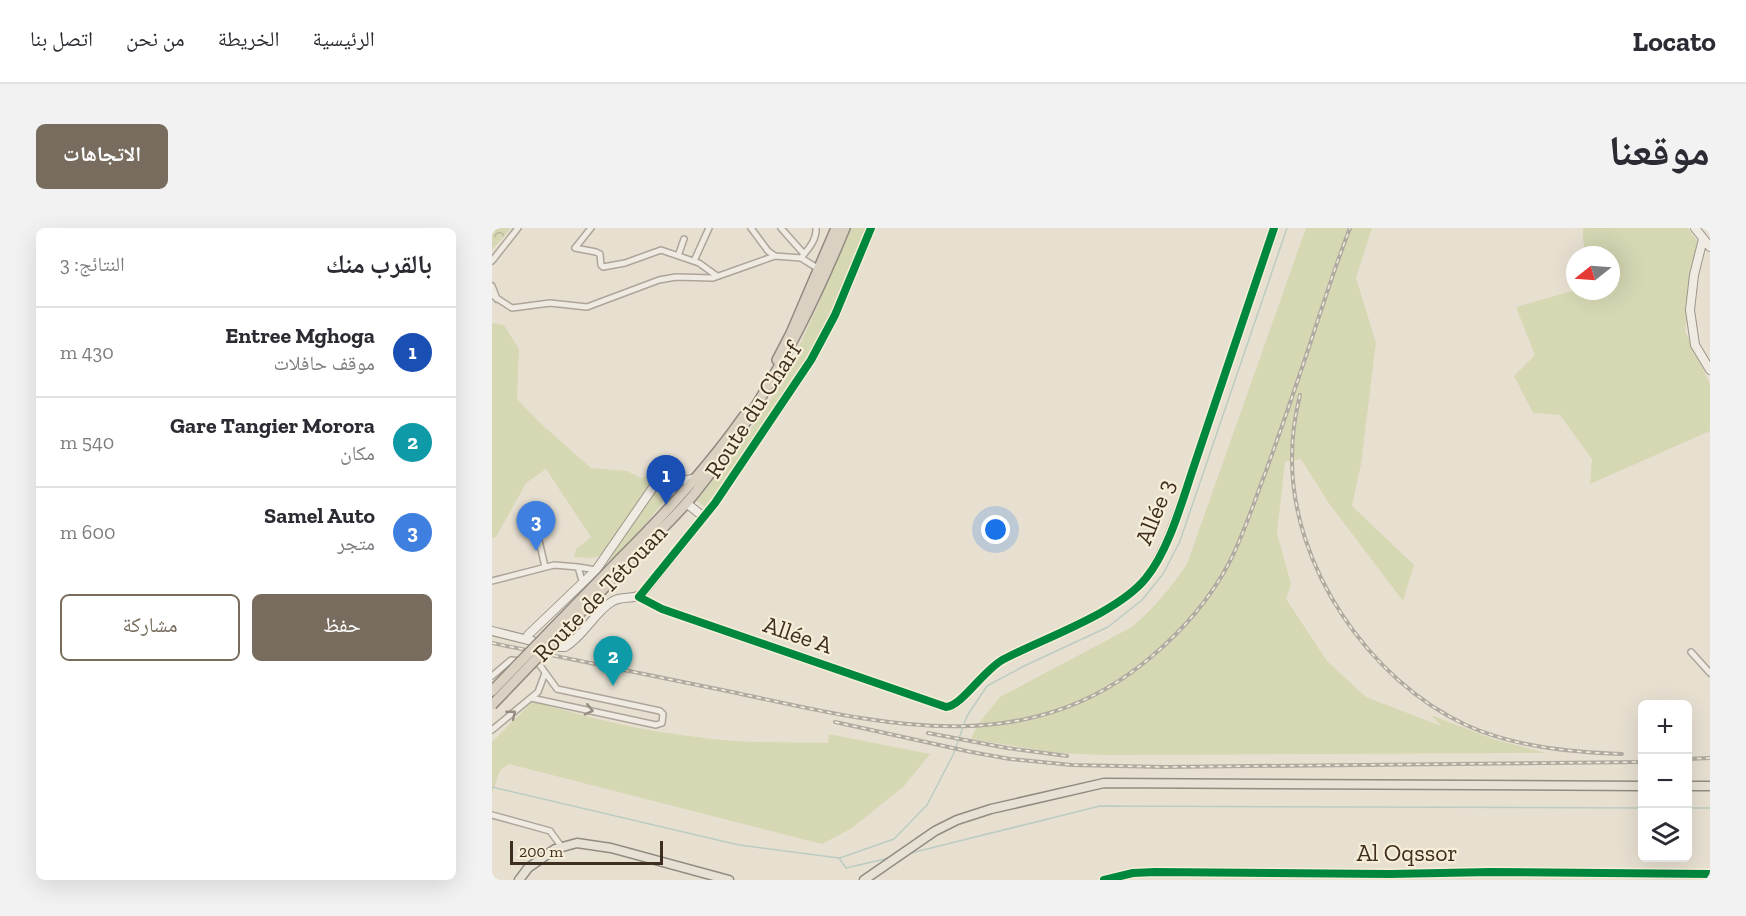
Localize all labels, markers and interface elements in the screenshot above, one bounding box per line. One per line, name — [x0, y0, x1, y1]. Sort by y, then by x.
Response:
text: Locato — [1633, 25, 1716, 58]
text: اتصل بنا — [30, 26, 93, 51]
text: من نحن — [126, 26, 185, 51]
text: الخريطة — [218, 26, 279, 51]
text: الرئيسية — [312, 26, 375, 51]
button: الاتجاهات — [36, 124, 168, 189]
text: موقعنا — [1609, 125, 1710, 176]
north arrow — [1566, 246, 1620, 300]
text: بالقرب منك — [326, 248, 432, 280]
text: النتائج: 3 — [60, 252, 125, 276]
text: Entree Mghoga — [225, 322, 375, 349]
street label: Route du Charf — [698, 334, 809, 483]
text: 430 m — [60, 340, 114, 364]
text: 1 — [408, 340, 417, 364]
text: موقف حافلات — [273, 351, 375, 375]
text: Gare Tangier Morora — [170, 412, 375, 439]
text: 540 m — [60, 430, 114, 454]
text: 2 — [407, 430, 418, 454]
text: مكان — [340, 441, 375, 465]
pin: 1 — [646, 456, 686, 505]
street label: Allée 3 — [1128, 475, 1181, 549]
text: Samel Auto — [264, 502, 375, 529]
pin: 3 — [516, 502, 555, 551]
your location — [981, 515, 1010, 544]
street label: Route de Tétouan — [527, 518, 673, 667]
text: 600 m — [60, 520, 115, 544]
text: 3 — [407, 520, 418, 544]
text: متجر — [337, 531, 375, 555]
button: مشاركة — [60, 594, 240, 661]
button: حفظ — [252, 594, 432, 661]
street label: Allée A — [760, 609, 837, 660]
pin: 2 — [594, 636, 632, 686]
map controls — [1638, 700, 1692, 862]
button: + — [1638, 700, 1692, 754]
one-way arrow — [583, 703, 593, 716]
one-way arrow — [505, 711, 516, 722]
button: − — [1638, 754, 1692, 808]
button: layers — [1638, 808, 1692, 862]
scale bar — [510, 838, 663, 866]
street label: Al Oqssor — [1356, 838, 1458, 867]
text: 200 m — [519, 842, 563, 861]

